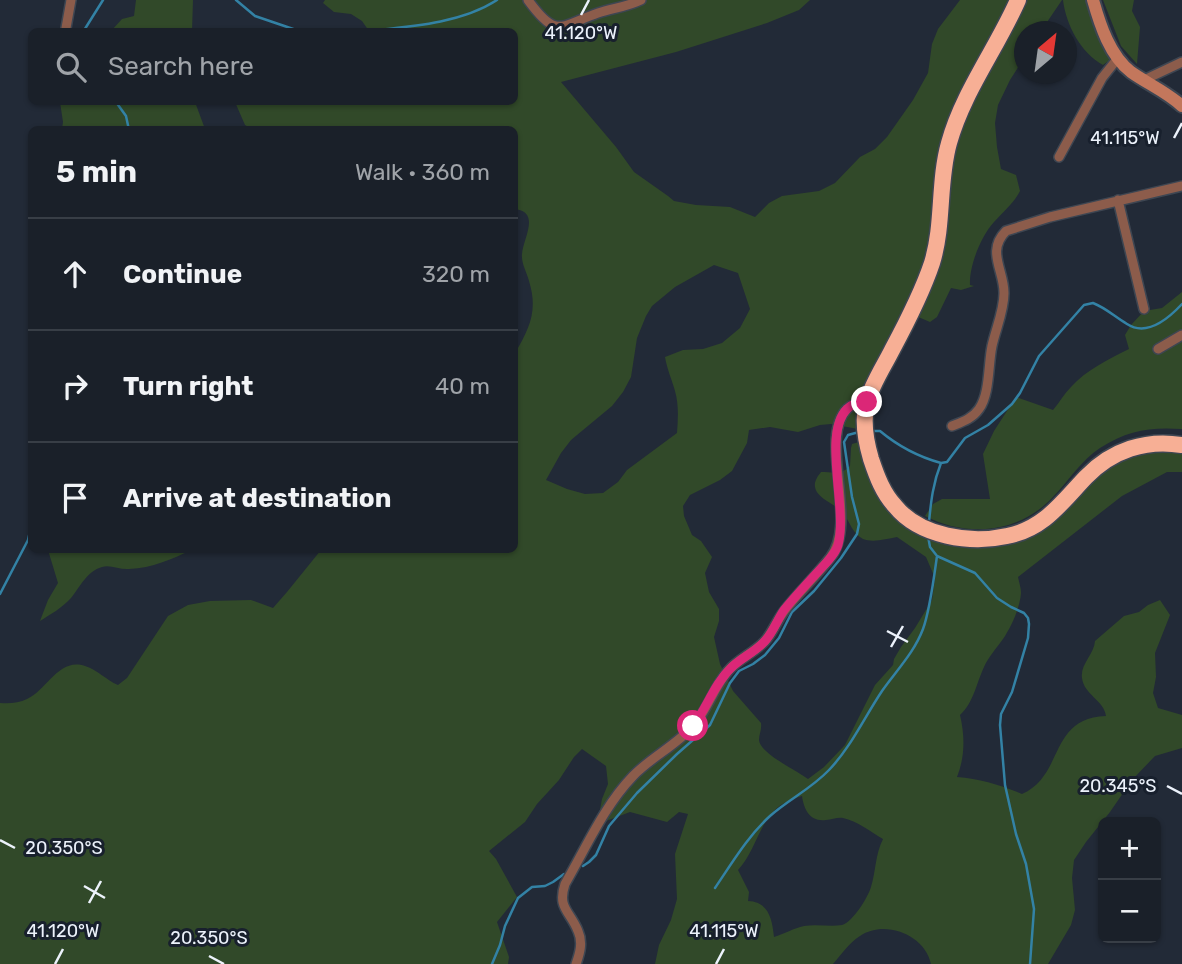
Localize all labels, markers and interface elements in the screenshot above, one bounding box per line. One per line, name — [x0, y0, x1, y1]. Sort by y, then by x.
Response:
north arrow — [1014, 21, 1077, 84]
text: 41.120°W — [545, 22, 617, 44]
search box — [28, 28, 518, 105]
icon: search — [52, 48, 90, 86]
text: Search here — [108, 51, 254, 82]
text: 41.115°W — [1090, 127, 1160, 149]
text: 5 min — [56, 154, 137, 190]
text: Walk · 360 m — [355, 158, 490, 186]
icon: ahead — [56, 255, 94, 293]
text: Continue — [123, 259, 242, 290]
text: 320 m — [422, 260, 490, 288]
icon: right — [56, 367, 94, 405]
text: Turn right — [123, 371, 253, 402]
text: 40 m — [435, 372, 490, 400]
route end — [851, 386, 882, 417]
icon: arrive — [56, 479, 94, 517]
text: Arrive at destination — [123, 483, 391, 514]
route start — [677, 710, 708, 741]
text: 20.345°S — [1079, 775, 1157, 797]
map controls — [1098, 817, 1161, 943]
button: + — [1098, 817, 1161, 880]
text: 20.350°S — [25, 837, 103, 859]
button: − — [1098, 880, 1161, 943]
text: 41.120°W — [27, 920, 99, 942]
text: 41.115°W — [689, 920, 759, 942]
text: 20.350°S — [170, 927, 248, 949]

